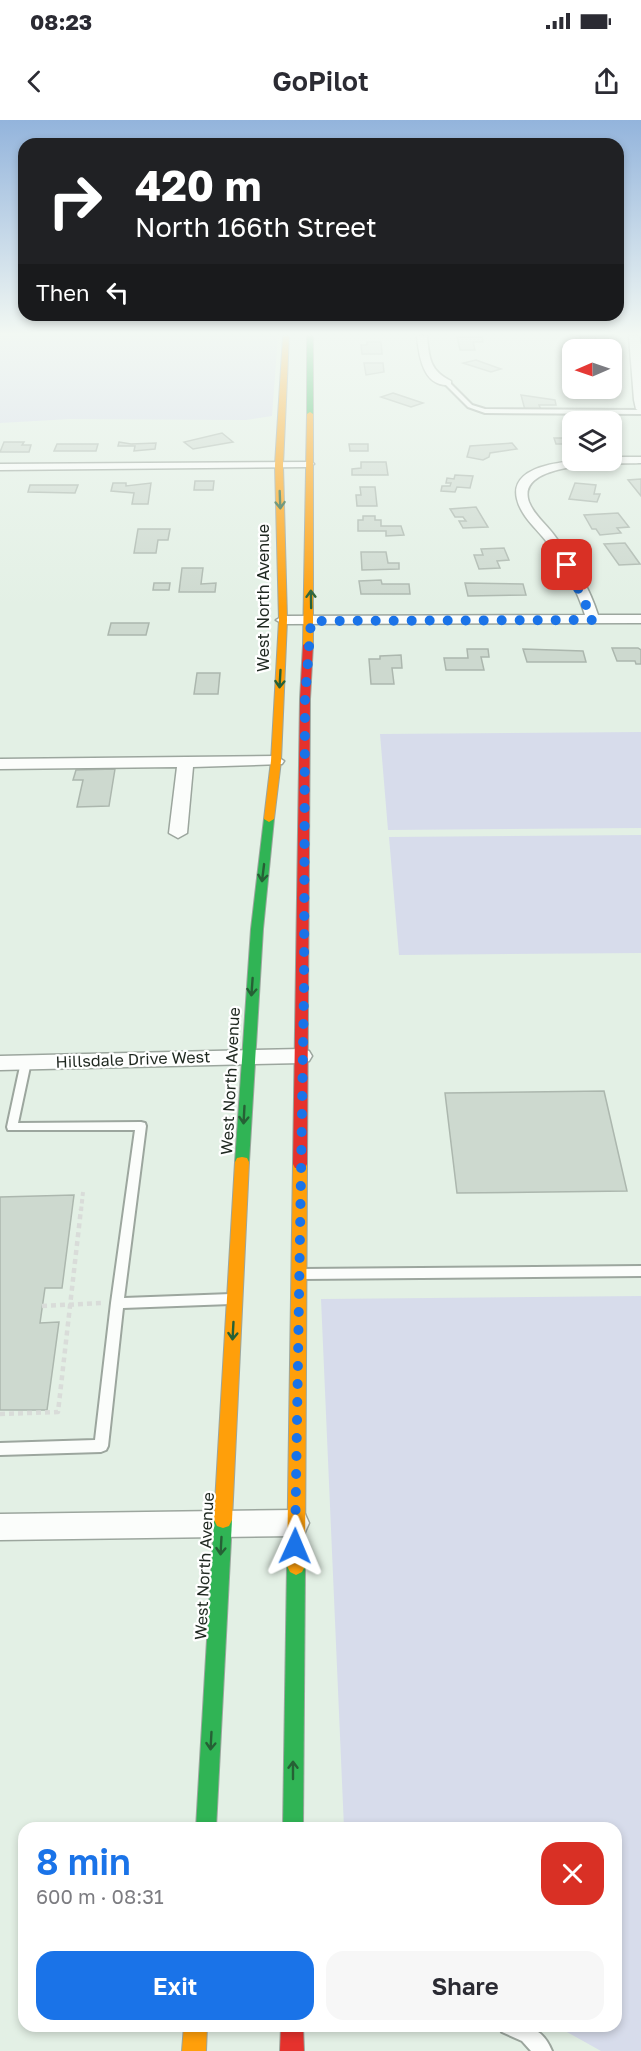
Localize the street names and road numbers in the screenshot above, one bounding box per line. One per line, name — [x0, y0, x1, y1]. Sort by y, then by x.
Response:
street label: West North Avenue — [253, 524, 273, 672]
street label: West North Avenue — [216, 1007, 244, 1155]
street label: Hillsdale Drive West — [55, 1046, 211, 1072]
street label: West North Avenue — [190, 1492, 218, 1640]

